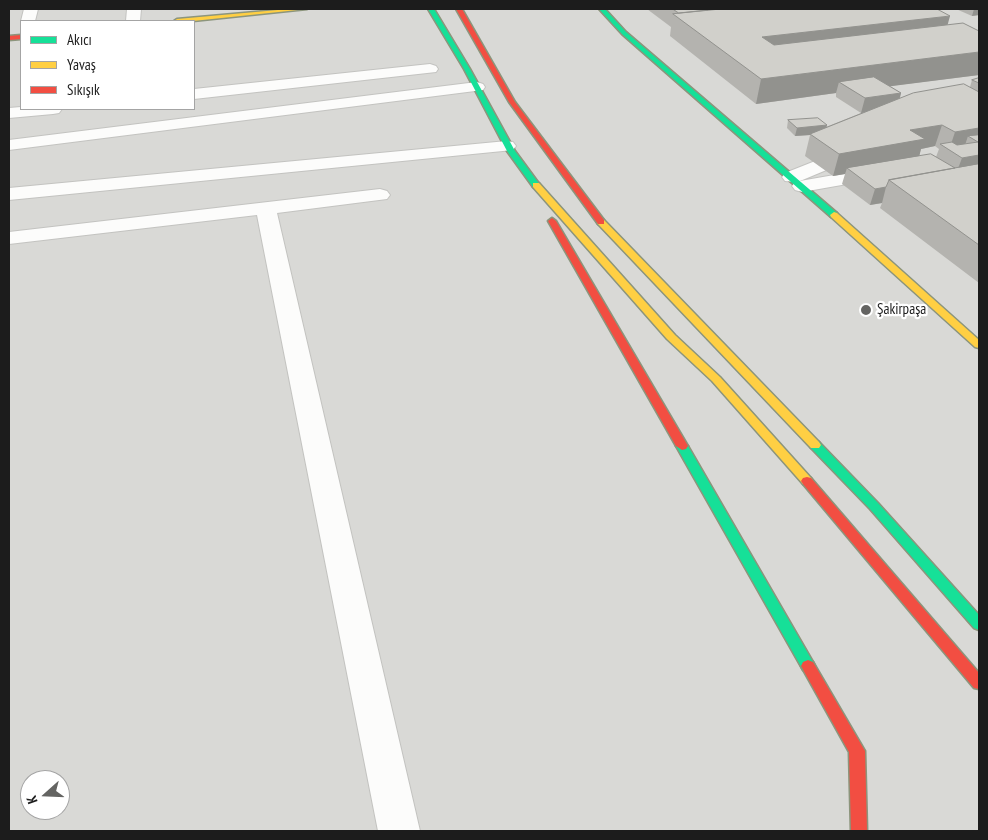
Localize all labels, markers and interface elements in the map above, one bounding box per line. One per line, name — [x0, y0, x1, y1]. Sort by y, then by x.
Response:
legend — [20, 20, 195, 110]
text: Akıcı — [67, 30, 92, 49]
text: Yavaş — [67, 55, 96, 74]
text: Sıkışık — [67, 80, 100, 99]
place label: Şakirpaşa — [877, 301, 926, 319]
marker: Şakirpaşa — [859, 303, 873, 317]
north arrow — [20, 770, 70, 820]
text: K — [22, 793, 42, 806]

